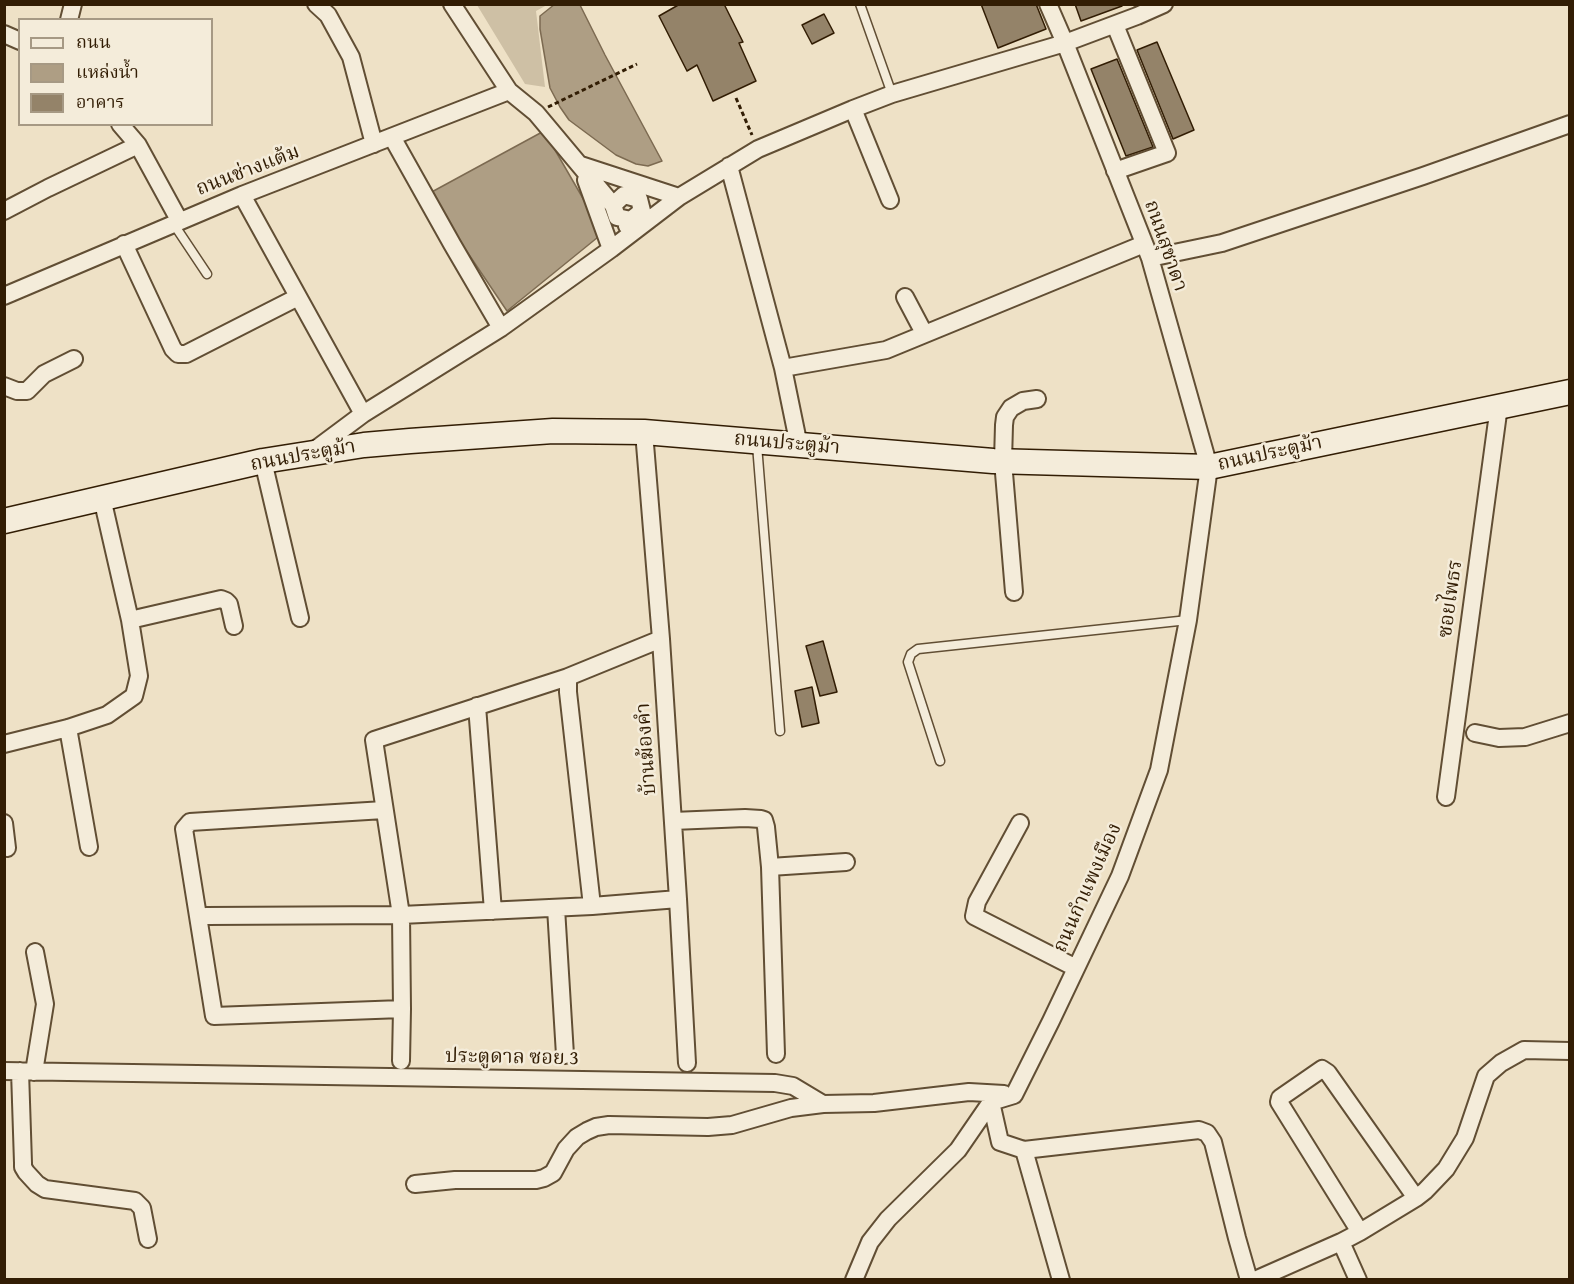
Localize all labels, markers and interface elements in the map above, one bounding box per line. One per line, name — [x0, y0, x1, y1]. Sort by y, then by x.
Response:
legend — [18, 18, 213, 126]
text: ถนน — [76, 28, 111, 55]
text: แหล่งน้ำ — [76, 58, 139, 85]
text: อาคาร — [76, 88, 125, 115]
street label: ถนนช่างแต้ม — [193, 140, 303, 202]
street label: ถนนสุชาดา — [1138, 197, 1192, 295]
street label: ถนนประตูม้า — [733, 427, 841, 461]
street label: ถนนประตูม้า — [1215, 431, 1325, 477]
street label: ถนนประตูม้า — [248, 435, 358, 477]
street label: ซอยไพธร — [1434, 559, 1468, 639]
street label: บ้านฆ้องคำ — [632, 702, 662, 796]
street label: ถนนกำแพงเมือง — [1049, 819, 1127, 957]
street label: ประตูดาล ซอย 3 — [445, 1045, 579, 1071]

